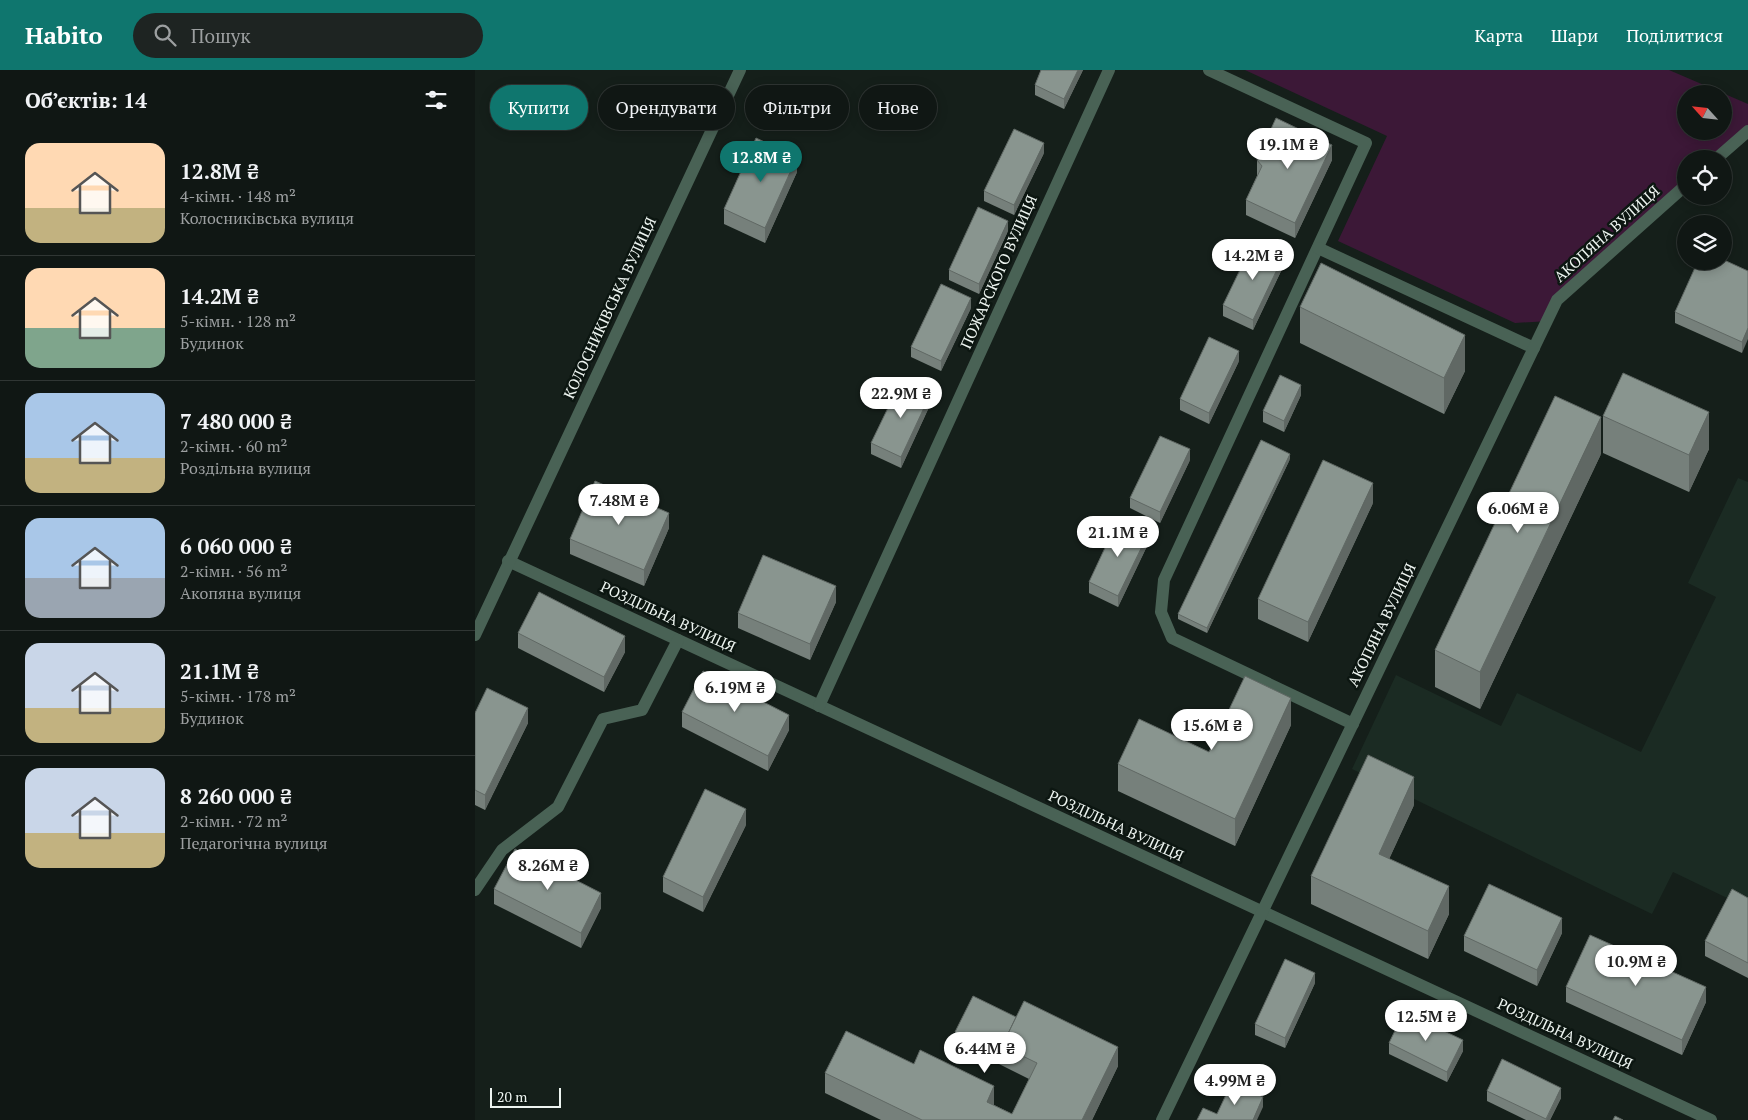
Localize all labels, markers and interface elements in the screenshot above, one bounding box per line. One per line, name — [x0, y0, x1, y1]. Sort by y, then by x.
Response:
search box — [133, 13, 483, 58]
text: Habito — [25, 19, 103, 51]
icon: search — [151, 21, 179, 49]
text: Пошук — [191, 23, 251, 48]
text: Карта — [1474, 23, 1523, 47]
text: Шари — [1551, 23, 1598, 47]
text: Поділитися — [1626, 23, 1723, 47]
chip: Купити — [490, 85, 588, 130]
chip: Орендувати — [598, 85, 735, 130]
chip: Фільтри — [745, 85, 849, 130]
chip: Нове — [859, 85, 937, 130]
north arrow — [1677, 85, 1733, 140]
map controls — [1677, 85, 1732, 270]
text: Об’єктів: 14 — [25, 86, 147, 114]
icon: filters — [422, 86, 450, 114]
pin: 19.1M ₴ — [1242, 128, 1334, 170]
text: 19.1M ₴ — [1258, 133, 1318, 155]
pin: 12.8M ₴ — [715, 140, 807, 183]
text: 12.8M ₴ — [731, 146, 791, 168]
button: locate — [1677, 150, 1732, 205]
text: 12.8M ₴ — [180, 157, 259, 185]
icon: home — [65, 163, 125, 223]
street label: АКОПЯНА ВУЛИЦЯ — [1549, 180, 1664, 286]
text: 4-кімн. · 148 m² — [180, 185, 296, 207]
street label: ПОЖАРСКОГО ВУЛИЦЯ — [955, 191, 1041, 352]
text: Колосниківська вулиця — [180, 207, 354, 229]
street label: КОЛОСНИКІВСЬКА ВУЛИЦЯ — [558, 213, 660, 402]
button: layers — [1677, 215, 1732, 270]
pin: 14.2M ₴ — [1207, 238, 1299, 281]
text: 14.2M ₴ — [1223, 244, 1283, 266]
text: 14.2M ₴ — [180, 282, 259, 310]
icon: home — [65, 288, 125, 348]
text: 5-кімн. · 128 m² — [180, 310, 296, 332]
text: Будинок — [180, 332, 244, 354]
pin: 22.9M ₴ — [855, 376, 947, 419]
text: 22.9M ₴ — [871, 382, 931, 404]
text: 7 480 000 ₴ — [180, 407, 292, 435]
icon: home — [65, 413, 125, 473]
text: 2-кімн. · 60 m² — [180, 435, 287, 457]
text: Роздільна вулиця — [180, 457, 311, 479]
pin: 7.48M ₴ — [573, 484, 665, 526]
text: 7.48M ₴ — [589, 489, 649, 511]
pin: 6.06M ₴ — [1472, 492, 1564, 534]
text: 6.06M ₴ — [1488, 497, 1548, 519]
pin: 21.1M ₴ — [1072, 516, 1164, 558]
text: 21.1M ₴ — [1088, 521, 1148, 543]
text: 6 060 000 ₴ — [180, 532, 292, 560]
icon: home — [65, 538, 125, 598]
street label: АКОПЯНА ВУЛИЦЯ — [1342, 559, 1420, 690]
text: 2-кімн. · 56 m² — [180, 560, 287, 582]
street label: РОЗДІЛЬНА ВУЛИЦЯ — [598, 576, 740, 656]
text: Акопяна вулиця — [180, 582, 301, 604]
text: 21.1M ₴ — [180, 657, 259, 685]
icon: home — [65, 663, 125, 723]
pin: 6.19M ₴ — [689, 670, 781, 713]
text: 6.19M ₴ — [705, 676, 765, 698]
text: 5-кімн. · 178 m² — [180, 685, 296, 707]
text: Будинок — [180, 707, 244, 729]
pin: 15.6M ₴ — [1166, 708, 1258, 751]
text: 15.6M ₴ — [1182, 714, 1242, 736]
text: 8 260 000 ₴ — [180, 782, 292, 810]
street label: РОЗДІЛЬНА ВУЛИЦЯ — [1046, 785, 1188, 865]
icon: home — [65, 788, 125, 848]
text: 2-кімн. · 72 m² — [180, 810, 287, 832]
text: Педагогічна вулиця — [180, 832, 328, 854]
pin: 8.26M ₴ — [502, 848, 594, 891]
text: 8.26M ₴ — [518, 854, 578, 876]
pin: 10.9M ₴ — [1590, 944, 1682, 987]
text: 10.9M ₴ — [1606, 950, 1666, 972]
street label: РОЗДІЛЬНА ВУЛИЦЯ — [1495, 993, 1637, 1073]
pin: 12.5M ₴ — [1380, 1000, 1472, 1042]
text: 12.5M ₴ — [1396, 1005, 1456, 1027]
pin: 6.44M ₴ — [939, 1032, 1031, 1074]
text: 6.44M ₴ — [955, 1037, 1015, 1059]
pin: 4.99M ₴ — [1189, 1064, 1281, 1106]
text: 4.99M ₴ — [1205, 1069, 1265, 1091]
scale bar — [490, 1085, 561, 1108]
text: 20 m — [497, 1087, 527, 1106]

